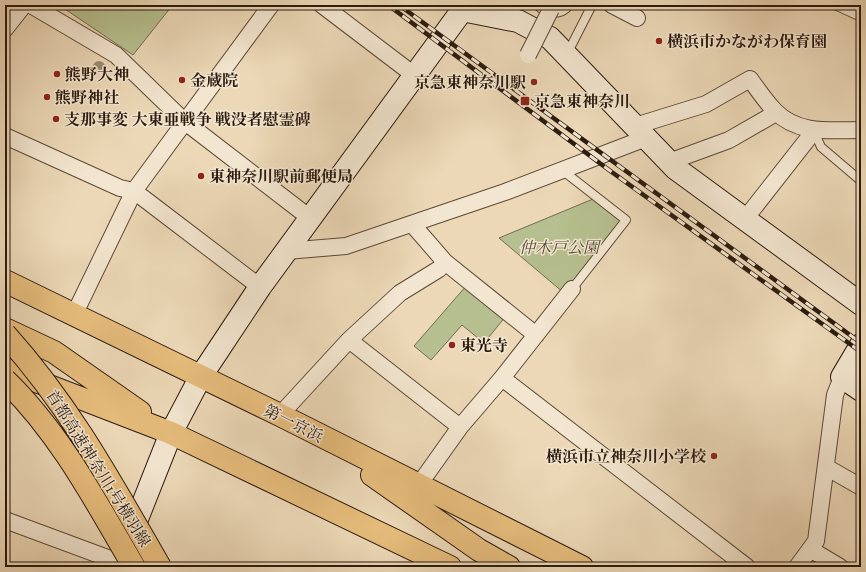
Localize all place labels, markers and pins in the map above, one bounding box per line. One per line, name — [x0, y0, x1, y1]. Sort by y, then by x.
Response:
place label: 横浜市かながわ保育園 — [667, 32, 827, 55]
marker: 横浜市かながわ保育園 — [654, 36, 664, 46]
place label: 熊野大神 — [65, 65, 129, 88]
marker: 熊野大神 — [52, 69, 62, 79]
place label: 金蔵院 — [190, 71, 238, 94]
place label: 京急東神奈川駅 — [414, 73, 526, 96]
marker: 金蔵院 — [177, 75, 187, 85]
marker: 京急東神奈川駅 — [529, 77, 539, 87]
place label: 熊野神社 — [55, 88, 119, 111]
marker: 熊野神社 — [42, 92, 52, 102]
place label: 京急東神奈川 — [534, 92, 630, 115]
marker: 京急東神奈川 — [519, 95, 531, 107]
place label: 支那事変 大東亜戦争 戦没者慰霊碑 — [64, 110, 311, 133]
marker: 支那事変 大東亜戦争 戦没者慰霊碑 — [51, 114, 61, 124]
place label: 東神奈川駅前郵便局 — [209, 167, 353, 190]
marker: 東神奈川駅前郵便局 — [196, 171, 206, 181]
place label: 東光寺 — [460, 336, 508, 359]
marker: 東光寺 — [447, 340, 457, 350]
place label: 横浜市立神奈川小学校 — [546, 447, 707, 470]
marker: 横浜市立神奈川小学校 — [709, 451, 719, 461]

